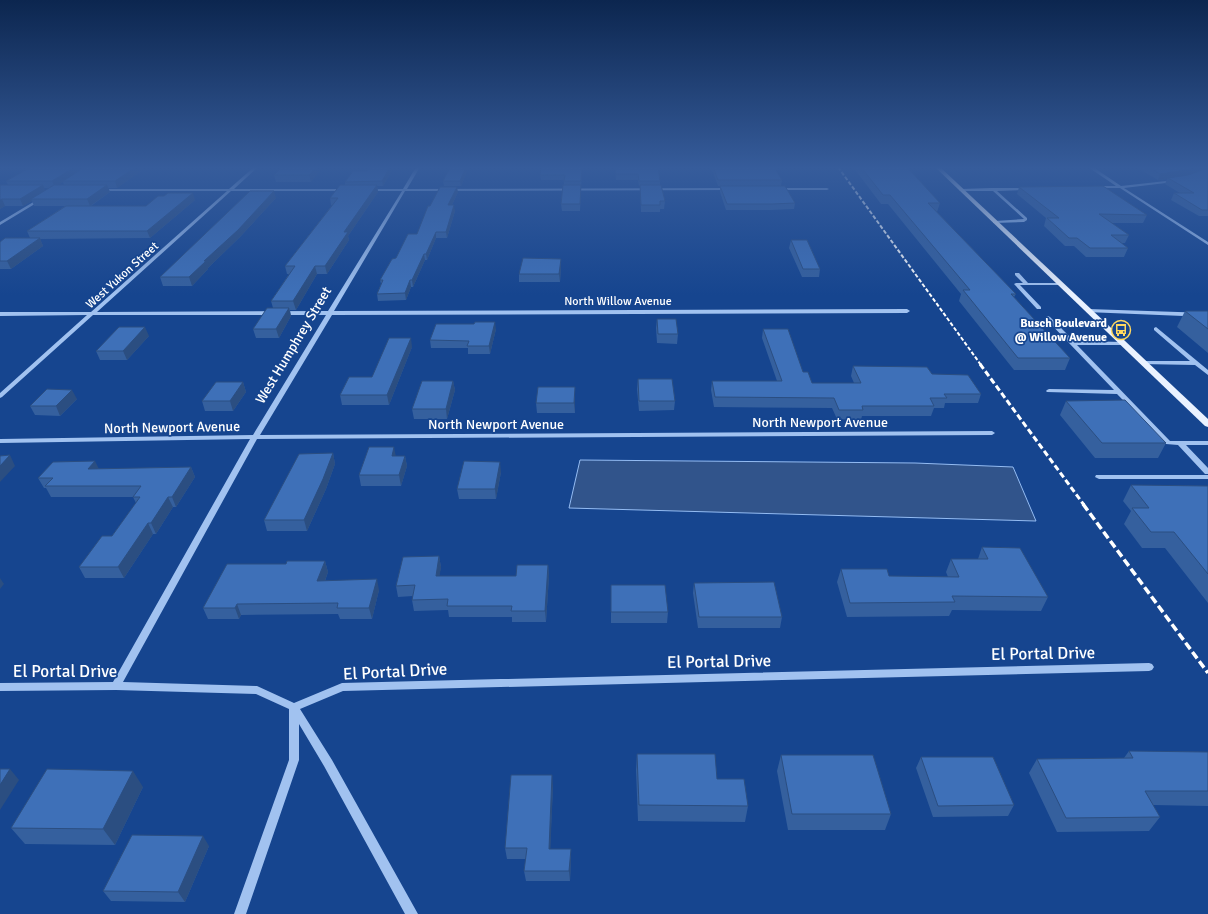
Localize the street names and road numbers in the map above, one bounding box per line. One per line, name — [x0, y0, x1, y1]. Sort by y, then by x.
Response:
street label: West Yukon Street — [83, 239, 162, 312]
street label: West Humphrey Street — [252, 284, 335, 407]
street label: North Willow Avenue — [564, 294, 672, 309]
street label: North Newport Avenue — [752, 414, 888, 431]
street label: North Newport Avenue — [428, 416, 564, 433]
street label: North Newport Avenue — [104, 418, 240, 437]
street label: El Portal Drive — [991, 642, 1095, 665]
street label: El Portal Drive — [667, 650, 771, 673]
street label: El Portal Drive — [342, 658, 448, 685]
street label: El Portal Drive — [13, 661, 117, 682]

